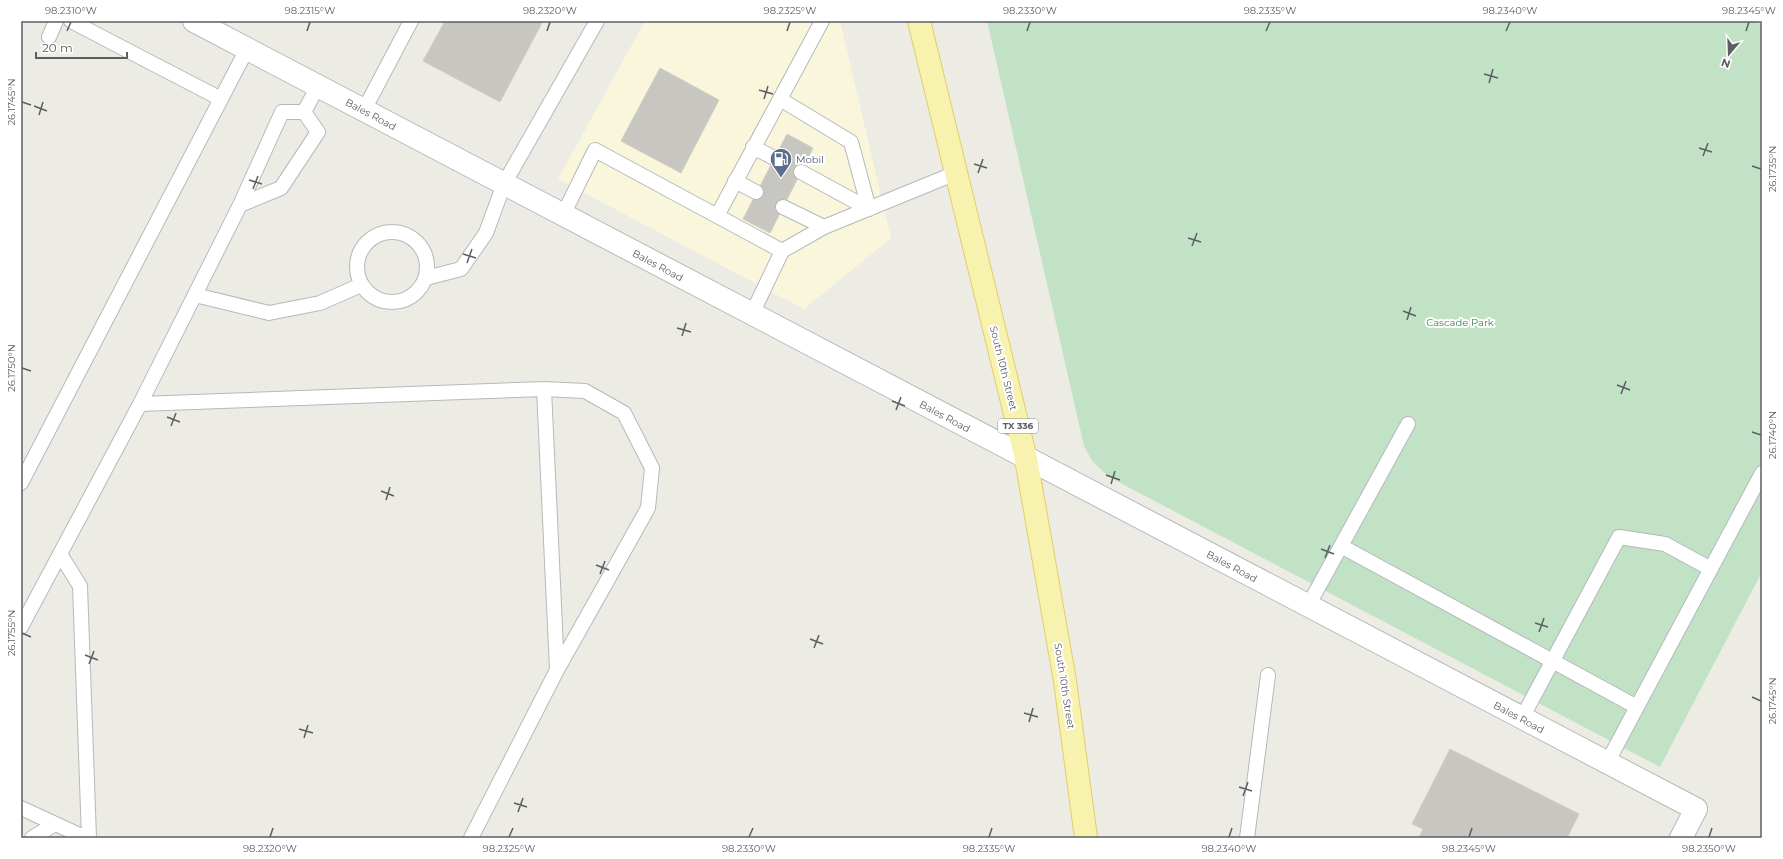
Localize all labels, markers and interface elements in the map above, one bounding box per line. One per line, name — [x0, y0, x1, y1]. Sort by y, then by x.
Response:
text: 98.2310°W — [45, 4, 97, 17]
text: 98.2315°W — [285, 4, 335, 17]
text: 98.2320°W — [523, 4, 577, 17]
text: 98.2325°W — [764, 4, 816, 17]
text: 98.2330°W — [1003, 4, 1057, 17]
text: 98.2335°W — [1244, 4, 1296, 17]
text: 98.2340°W — [1483, 4, 1537, 17]
text: 98.2345°W — [1722, 4, 1776, 17]
scale bar — [36, 34, 127, 60]
north arrow — [1709, 34, 1749, 74]
text: 20 m — [42, 40, 73, 55]
text: N — [1719, 55, 1732, 72]
text: 26.1745°N — [5, 78, 18, 126]
street label: Bales Road — [343, 96, 398, 133]
fuel station icon: Mobil — [768, 146, 794, 179]
text: 26.1735°N — [1766, 146, 1779, 192]
place label: Mobil — [796, 153, 824, 166]
street label: Bales Road — [630, 247, 685, 284]
park label: Cascade Park — [1426, 316, 1494, 329]
street label: South 10th Street — [987, 325, 1020, 412]
text: 26.1750°N — [5, 344, 18, 392]
street label: Bales Road — [917, 398, 972, 435]
text: 26.1740°N — [1766, 411, 1779, 459]
road number: TX 336 — [998, 419, 1038, 433]
street label: Bales Road — [1204, 548, 1259, 585]
text: 26.1755°N — [5, 610, 18, 656]
street label: South 10th Street — [1051, 642, 1078, 730]
text: 26.1745°N — [1766, 677, 1779, 725]
street label: Bales Road — [1491, 699, 1546, 736]
text: 98.2320°W — [243, 842, 297, 855]
text: 98.2325°W — [483, 842, 535, 855]
text: 98.2330°W — [722, 842, 776, 855]
text: 98.2335°W — [963, 842, 1015, 855]
text: 98.2340°W — [1202, 842, 1256, 855]
text: 98.2345°W — [1442, 842, 1496, 855]
text: 98.2350°W — [1682, 842, 1736, 855]

